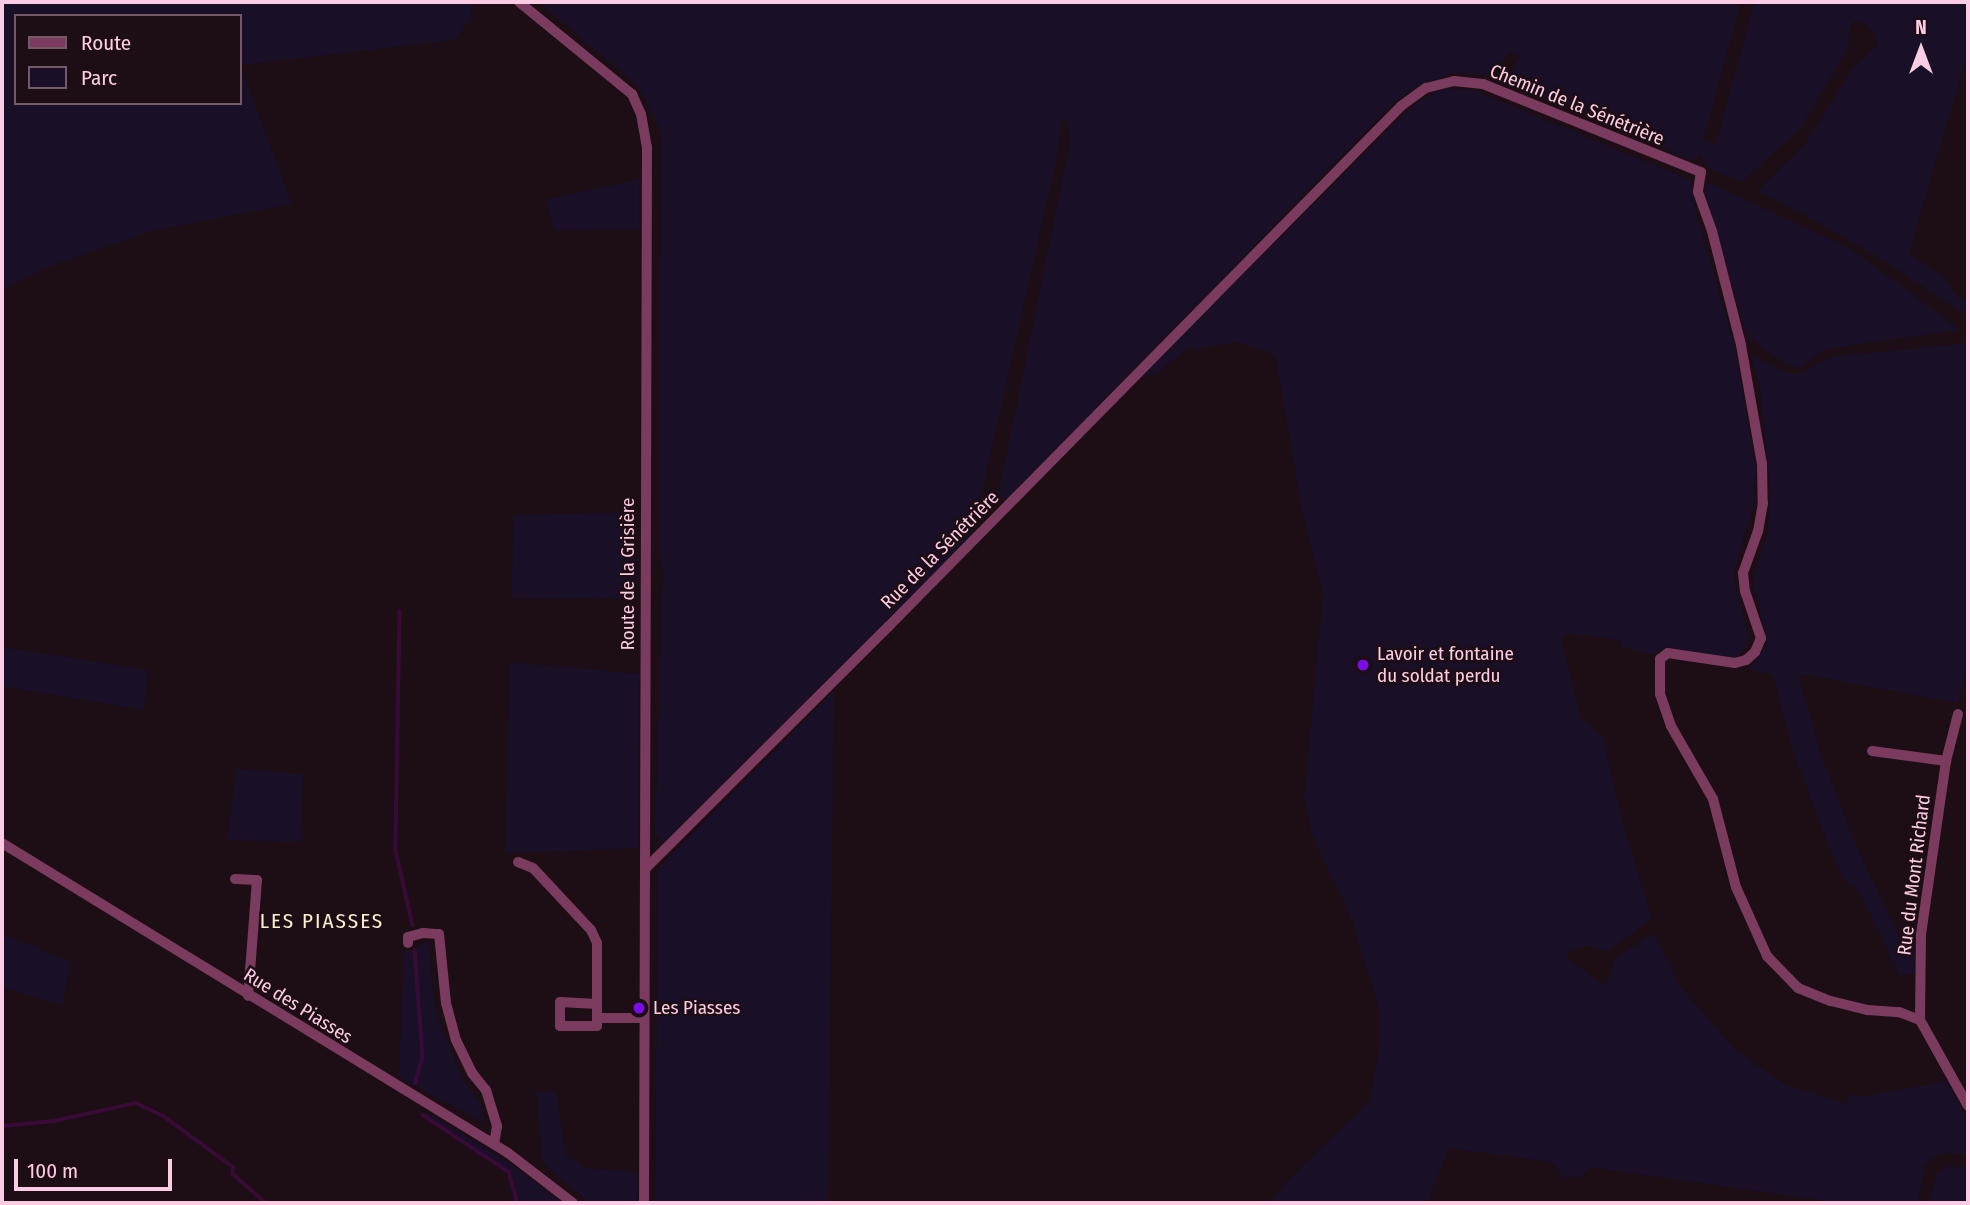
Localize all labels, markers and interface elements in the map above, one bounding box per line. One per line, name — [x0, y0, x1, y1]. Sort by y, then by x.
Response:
legend — [14, 14, 242, 105]
north arrow — [1886, 14, 1956, 84]
text: N — [1915, 16, 1927, 39]
text: Route — [81, 30, 131, 56]
street label: Chemin de la Sénétrière — [1486, 60, 1668, 150]
text: Parc — [81, 65, 117, 91]
street label: Rue de la Sénétrière — [876, 486, 1004, 614]
street label: Route de la Grisière — [617, 498, 639, 650]
place label: Lavoir et fontaine du soldat perdu — [1377, 643, 1514, 687]
marker: Lavoir et fontaine du soldat perdu — [1355, 657, 1371, 673]
street label: Rue du Mont Richard — [1893, 793, 1935, 957]
district label: LES PIASSES — [261, 908, 383, 934]
street label: Rue des Piasses — [239, 964, 357, 1048]
place label: Les Piasses — [653, 997, 740, 1019]
marker: Les Piasses — [631, 1000, 647, 1016]
scale bar — [18, 1146, 175, 1190]
text: 100 m — [27, 1158, 78, 1184]

